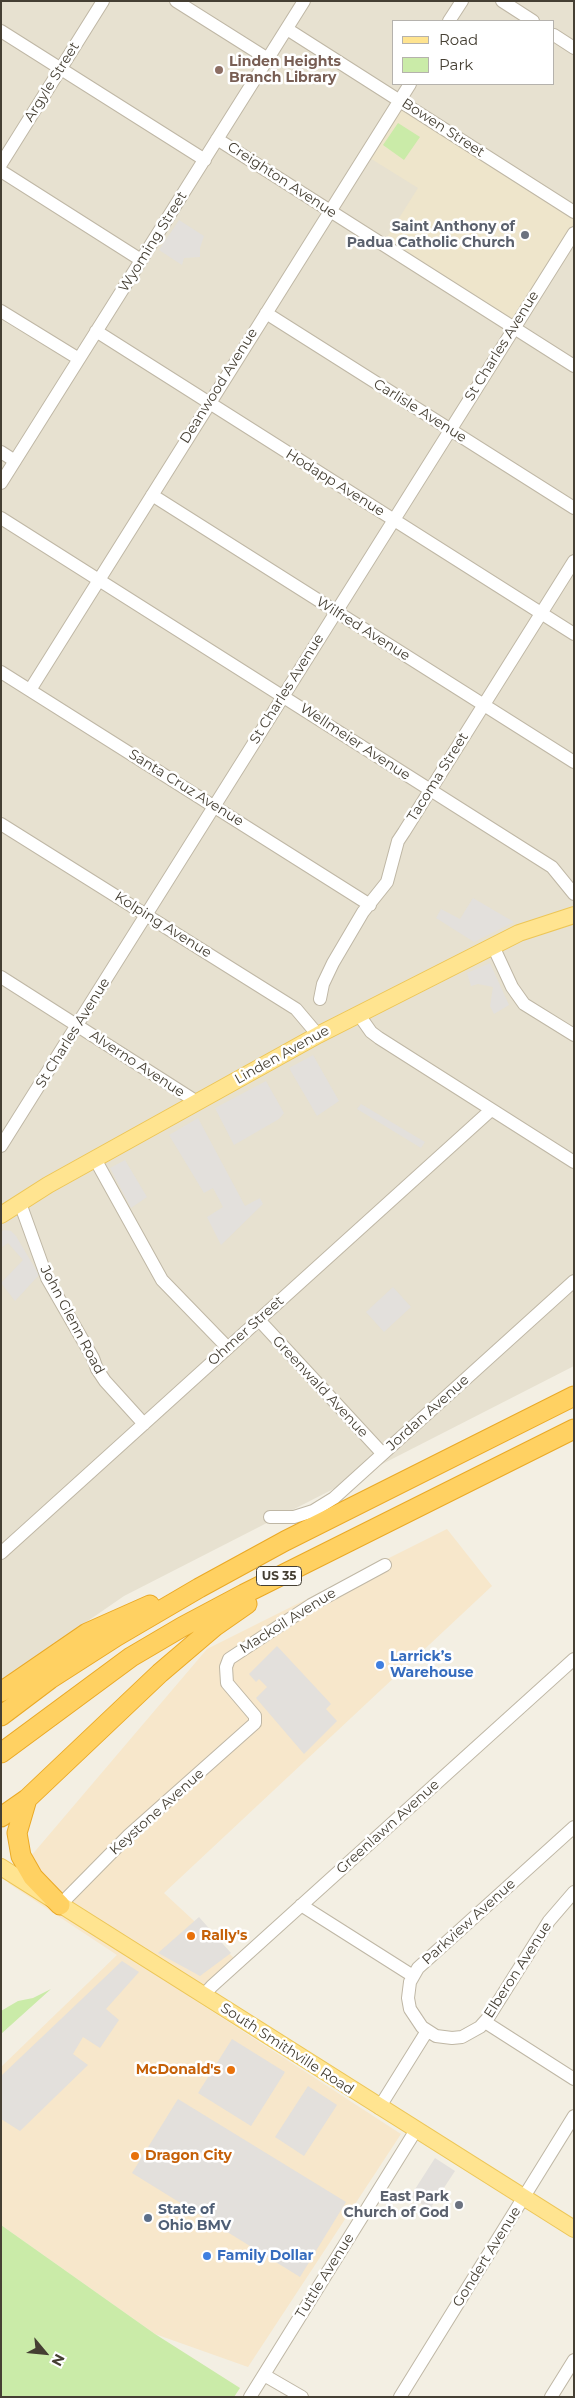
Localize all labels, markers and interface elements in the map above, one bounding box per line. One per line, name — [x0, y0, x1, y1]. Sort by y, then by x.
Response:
legend — [392, 20, 555, 85]
text: Road — [439, 30, 478, 49]
street label: Argyle Street — [21, 39, 83, 125]
place label: Linden Heights Branch Library — [229, 54, 341, 86]
text: Park — [439, 55, 473, 74]
marker: Linden Heights Branch Library — [213, 64, 225, 76]
street label: Bowen Street — [399, 95, 487, 161]
street label: Creighton Avenue — [224, 138, 340, 222]
street label: Wyoming Street — [115, 189, 191, 295]
place label: Saint Anthony of Padua Catholic Church — [347, 219, 515, 252]
marker: Saint Anthony of Padua Catholic Church — [519, 229, 531, 241]
street label: St Charles Avenue — [461, 288, 543, 404]
street label: Deanwood Avenue — [177, 325, 261, 447]
street label: Carlisle Avenue — [370, 376, 470, 446]
street label: Hodapp Avenue — [282, 446, 388, 520]
street label: Wilfred Avenue — [313, 593, 413, 665]
street label: St Charles Avenue — [246, 631, 328, 747]
street label: Wellmeier Avenue — [297, 700, 413, 784]
street label: Tacoma Street — [404, 729, 472, 825]
street label: Santa Cruz Avenue — [125, 746, 247, 830]
street label: Kolping Avenue — [111, 888, 215, 962]
street label: St Charles Avenue — [32, 975, 114, 1091]
street label: Linden Avenue — [232, 1022, 332, 1088]
street label: Alverno Avenue — [86, 1027, 188, 1101]
street label: John Glenn Road — [36, 1263, 108, 1377]
street label: Ohmer Street — [205, 1293, 287, 1369]
street label: Greenwald Avenue — [269, 1333, 371, 1441]
street label: Jordan Avenue — [383, 1372, 473, 1454]
road number: US 35 — [256, 1566, 302, 1585]
street label: Mackoil Avenue — [237, 1585, 339, 1657]
place label: Larrick’s Warehouse — [390, 1649, 474, 1681]
marker: Larrick’s Warehouse — [374, 1659, 386, 1671]
street label: Keystone Avenue — [106, 1765, 208, 1859]
street label: Greenlawn Avenue — [333, 1776, 443, 1878]
street label: Parkview Avenue — [419, 1876, 519, 1968]
street label: Elberon Avenue — [481, 1919, 555, 2021]
place label: Rally's — [201, 1928, 247, 1944]
marker: Rally's — [185, 1930, 197, 1942]
street label: South Smithville Road — [217, 2000, 357, 2098]
place label: McDonald's — [136, 2062, 221, 2078]
marker: McDonald's — [225, 2064, 237, 2076]
place label: Dragon City — [145, 2148, 232, 2164]
marker: Dragon City — [129, 2150, 141, 2162]
place label: East Park Church of God — [344, 2189, 449, 2222]
marker: East Park Church of God — [453, 2199, 465, 2211]
place label: State of Ohio BMV — [158, 2202, 231, 2234]
street label: Gondert Avenue — [449, 2204, 525, 2310]
marker: State of Ohio BMV — [142, 2212, 154, 2224]
street label: Tuttle Avenue — [292, 2230, 358, 2322]
place label: Family Dollar — [217, 2248, 314, 2264]
marker: Family Dollar — [201, 2250, 213, 2262]
north arrow — [20, 2328, 70, 2378]
text: N — [48, 2351, 69, 2369]

